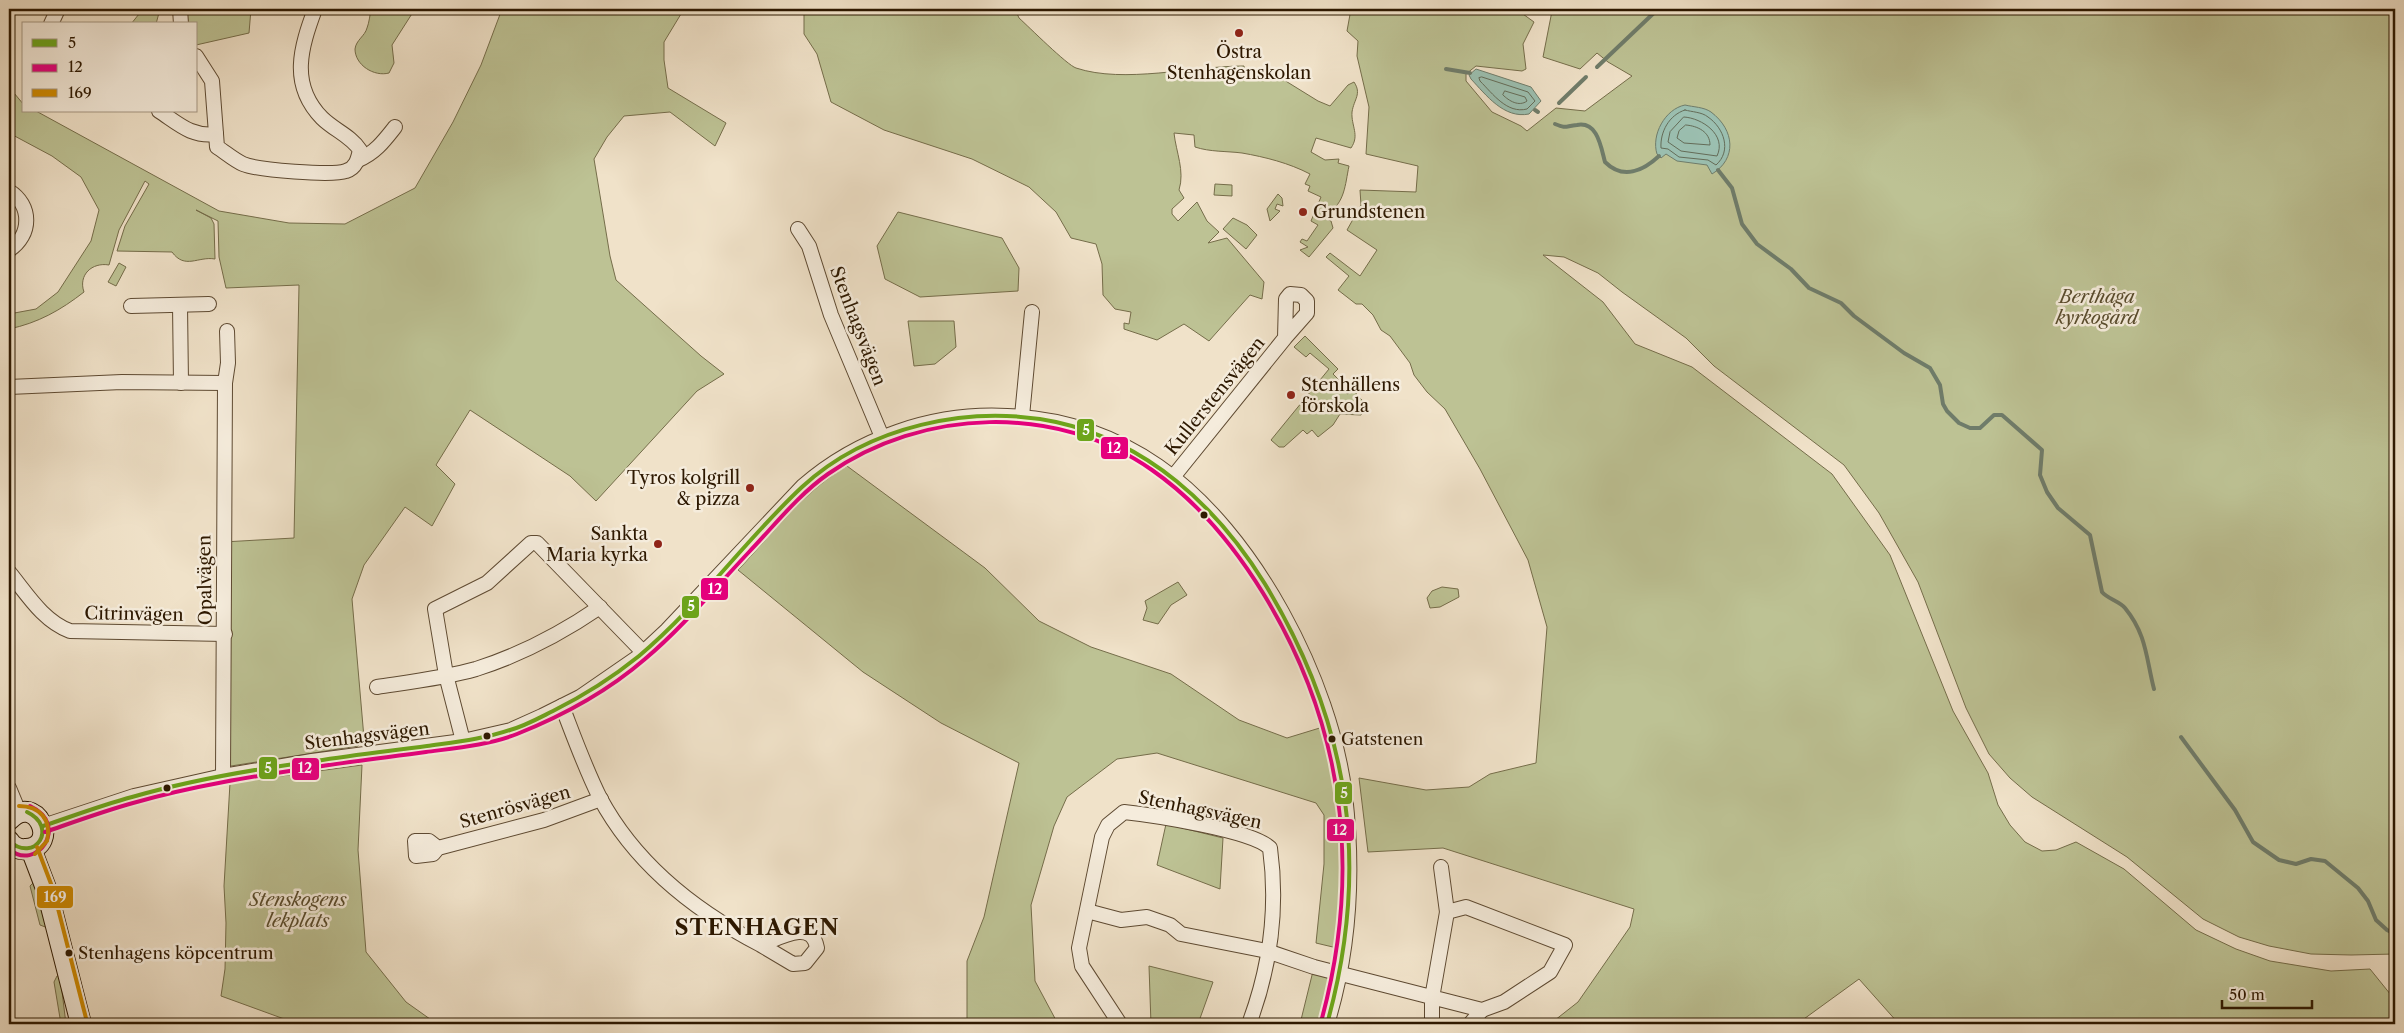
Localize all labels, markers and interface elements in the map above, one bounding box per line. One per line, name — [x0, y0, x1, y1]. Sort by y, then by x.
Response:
legend — [22, 22, 198, 112]
marker: Östra Stenhagenskolan — [1233, 27, 1245, 39]
text: 5 — [68, 33, 76, 52]
place label: Östra Stenhagenskolan — [1167, 40, 1311, 84]
text: 12 — [68, 57, 83, 76]
text: 169 — [68, 83, 92, 102]
place label: Grundstenen — [1313, 201, 1425, 223]
marker: Grundstenen — [1297, 206, 1309, 218]
street label: Stenhagsvägen — [825, 263, 891, 389]
park label: Berthåga kyrkogård — [2055, 286, 2140, 329]
street label: Kullerstensvägen — [1160, 332, 1270, 460]
place label: Stenhällens förskola — [1301, 374, 1400, 417]
marker: Stenhällens förskola — [1285, 389, 1297, 401]
line badge: 5 — [1076, 418, 1095, 442]
text: 5 — [1082, 421, 1090, 439]
line badge: 12 — [1100, 436, 1129, 460]
text: 12 — [1107, 439, 1121, 457]
place label: Tyros kolgrill & pizza — [627, 467, 740, 510]
marker: Tyros kolgrill & pizza — [744, 482, 756, 494]
unlabelled marker — [1199, 510, 1209, 520]
place label: Sankta Maria kyrka — [546, 523, 648, 566]
street label: Opalvägen — [193, 535, 217, 625]
marker: Sankta Maria kyrka — [652, 538, 664, 550]
line badge: 12 — [700, 577, 729, 601]
text: 12 — [708, 580, 722, 598]
line badge: 5 — [681, 595, 700, 619]
text: 5 — [687, 597, 695, 615]
street label: Citrinvägen — [84, 602, 184, 626]
street label: Stenhagsvägen — [303, 717, 431, 755]
place label: Gatstenen — [1341, 729, 1424, 749]
unlabelled marker — [482, 731, 492, 741]
marker: Gatstenen — [1327, 734, 1337, 744]
line badge: 5 — [258, 756, 278, 780]
line badge: 12 — [291, 757, 320, 781]
text: 5 — [264, 759, 272, 777]
text: 12 — [298, 759, 312, 777]
street label: Stenrösvägen — [457, 781, 573, 833]
line badge: 5 — [1334, 781, 1353, 805]
unlabelled marker — [162, 783, 172, 793]
text: 5 — [1340, 784, 1348, 802]
street label: Stenhagsvägen — [1136, 786, 1264, 834]
line badge: 12 — [1326, 818, 1355, 842]
text: 12 — [1333, 821, 1347, 839]
line badge: 169 — [36, 885, 74, 909]
text: 169 — [43, 888, 67, 906]
park label: Stenskogens lekplats — [248, 889, 347, 932]
district label: STENHAGEN — [674, 914, 840, 941]
place label: Stenhagens köpcentrum — [78, 943, 274, 963]
marker: Stenhagens köpcentrum — [64, 948, 74, 958]
scale bar — [2222, 978, 2312, 1010]
text: 50 m — [2229, 985, 2265, 1004]

